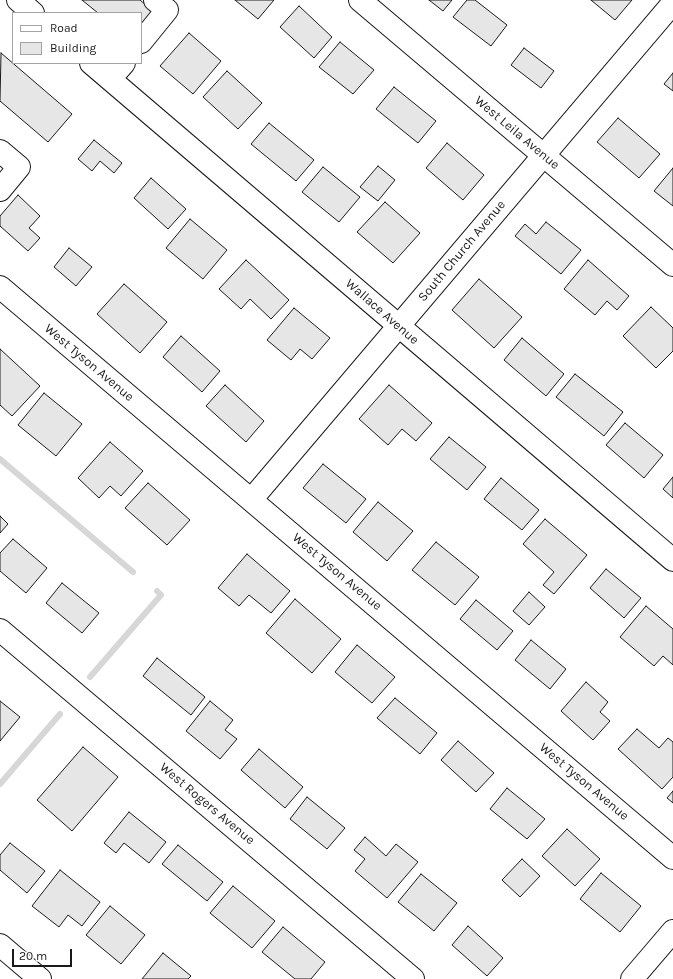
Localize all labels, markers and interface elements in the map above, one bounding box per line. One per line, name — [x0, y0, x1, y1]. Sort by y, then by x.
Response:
legend — [12, 12, 142, 64]
text: Road — [50, 21, 78, 35]
text: Building — [50, 41, 96, 55]
street label: West Leila Avenue — [471, 93, 563, 173]
street label: South Church Avenue — [415, 197, 509, 305]
street label: Wallace Avenue — [342, 276, 422, 348]
street label: West Tyson Avenue — [41, 321, 137, 405]
street label: West Tyson Avenue — [289, 530, 385, 614]
street label: West Tyson Avenue — [536, 740, 632, 824]
street label: West Rogers Avenue — [156, 760, 258, 848]
scale bar — [14, 941, 74, 967]
text: 20 m — [19, 949, 47, 963]

